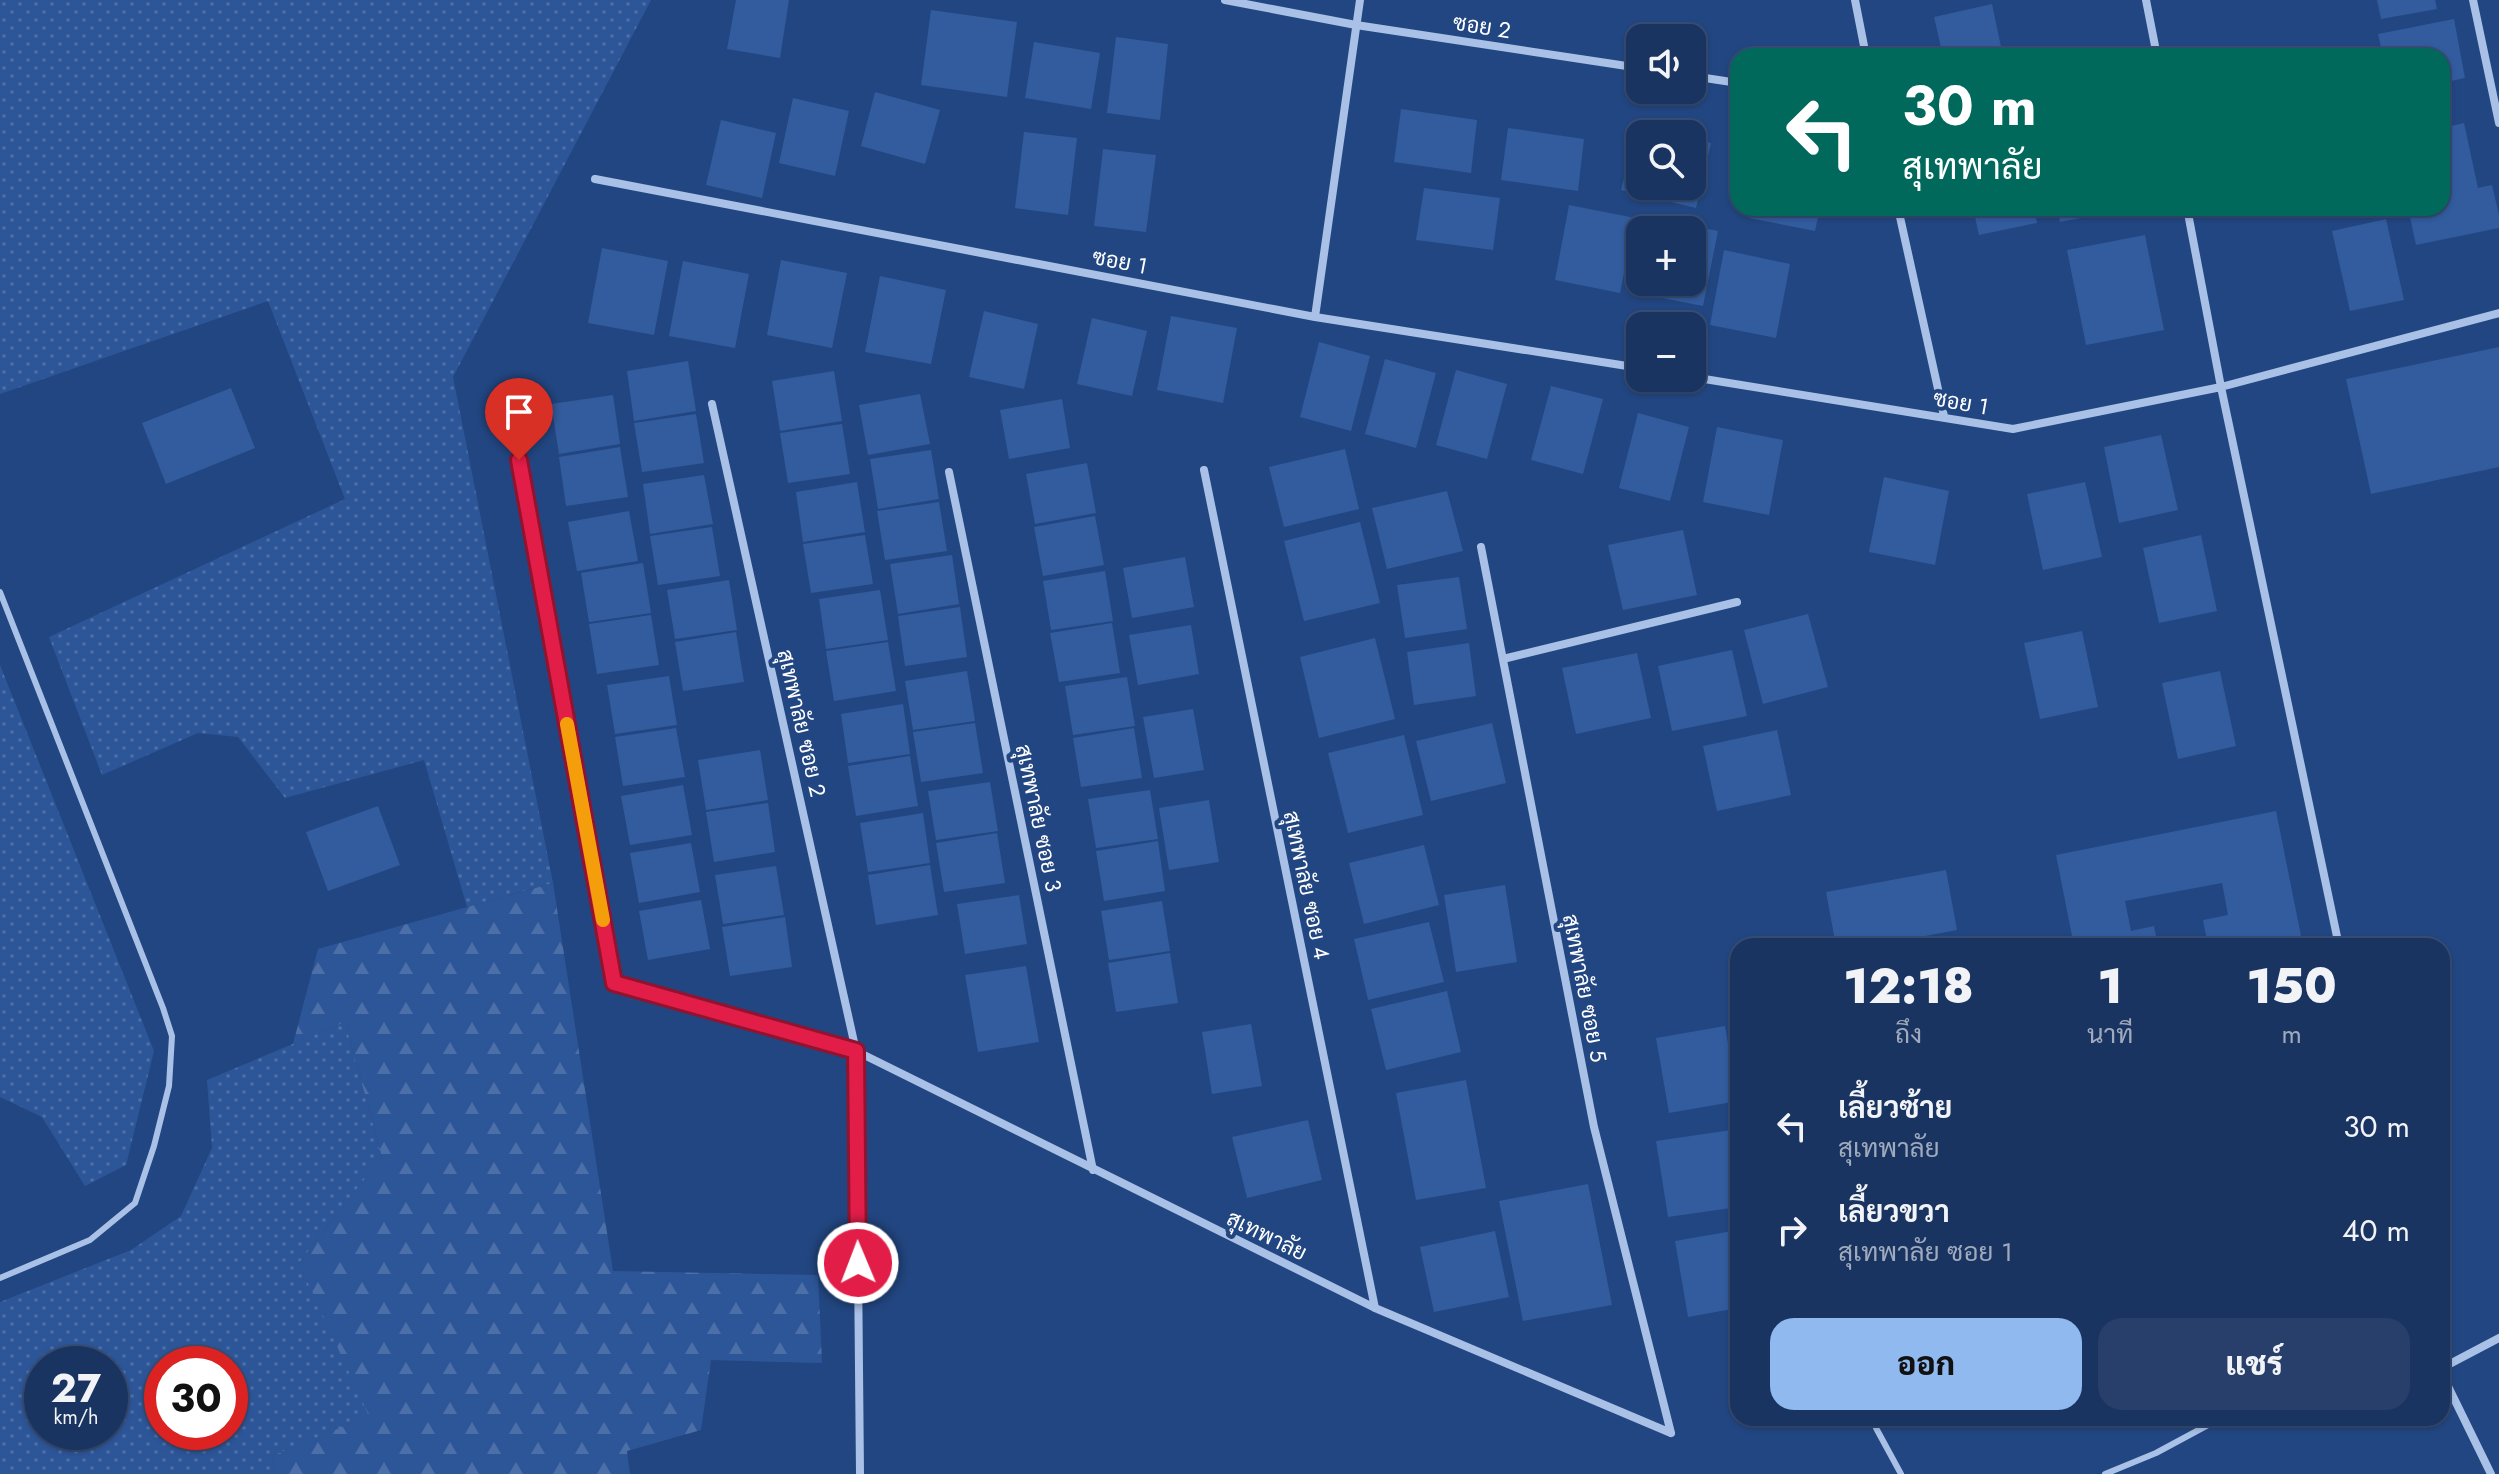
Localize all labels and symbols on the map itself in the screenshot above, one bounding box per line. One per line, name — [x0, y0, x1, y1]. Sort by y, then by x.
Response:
street label: ซอย 2 — [1451, 6, 1513, 46]
street label: ซอย 1 — [1090, 240, 1150, 282]
pin — [485, 378, 553, 460]
street label: ซอย 1 — [1931, 381, 1991, 423]
street label: สุเทพาลัย ซอย 2 — [769, 646, 835, 800]
street label: สุเทพาลัย ซอย 3 — [1008, 741, 1070, 895]
street label: สุเทพาลัย ซอย 4 — [1276, 808, 1338, 962]
street label: สุเทพาลัย ซอย 5 — [1555, 911, 1615, 1065]
street label: สุเทพาลัย — [1221, 1202, 1313, 1268]
position arrow — [816, 1221, 900, 1305]
speed limit sign: 30 — [144, 1346, 248, 1450]

